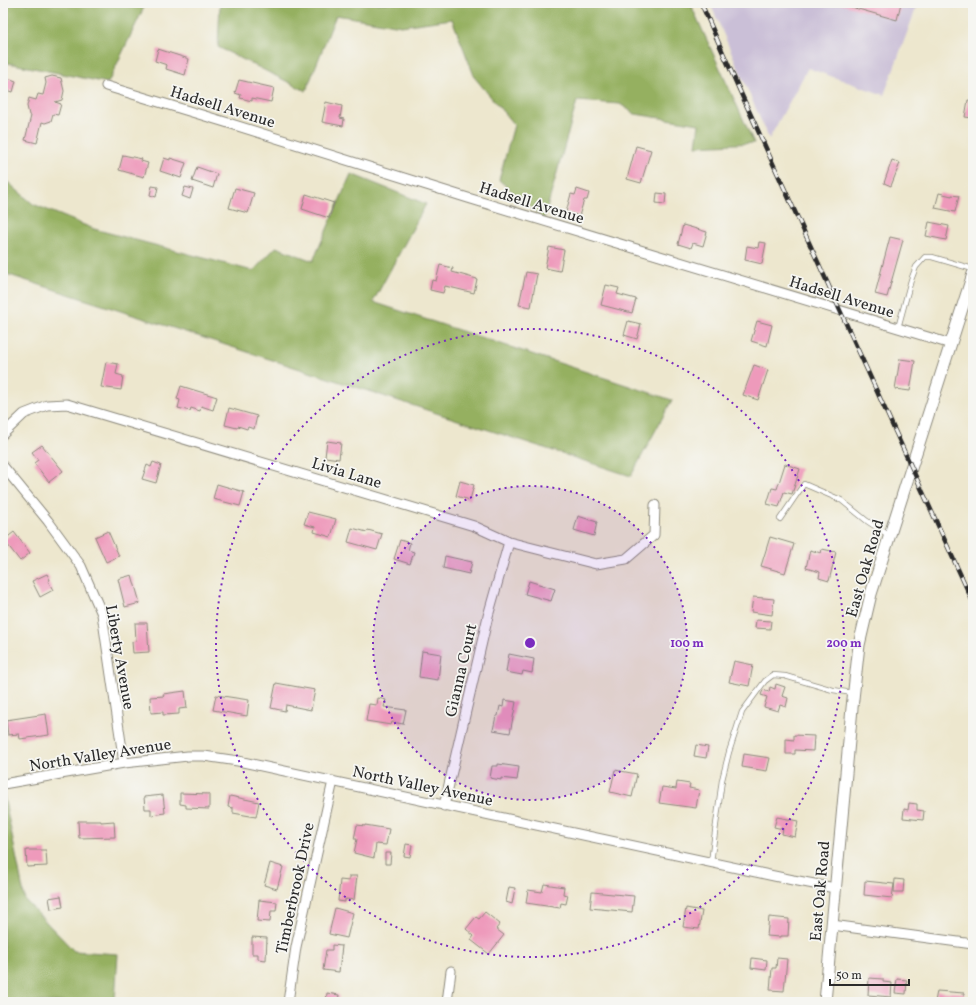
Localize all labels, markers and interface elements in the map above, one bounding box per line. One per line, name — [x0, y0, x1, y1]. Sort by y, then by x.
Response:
street label: Hadsell Avenue — [167, 82, 278, 134]
street label: Hadsell Avenue — [476, 178, 587, 230]
street label: Hadsell Avenue — [786, 272, 897, 324]
street label: Livia Lane — [309, 453, 384, 495]
street label: East Oak Road — [841, 517, 890, 620]
street label: Liberty Avenue — [99, 603, 139, 712]
street label: Gianna Court — [441, 621, 483, 719]
centre of rings — [523, 636, 537, 650]
text: 100 m — [670, 636, 704, 652]
text: 200 m — [826, 636, 862, 652]
street label: North Valley Avenue — [28, 734, 173, 778]
street label: North Valley Avenue — [350, 761, 495, 813]
street label: Timberbrook Drive — [271, 821, 321, 956]
street label: East Oak Road — [806, 840, 836, 942]
scale bar — [830, 961, 909, 987]
text: 50 m — [836, 968, 862, 984]

